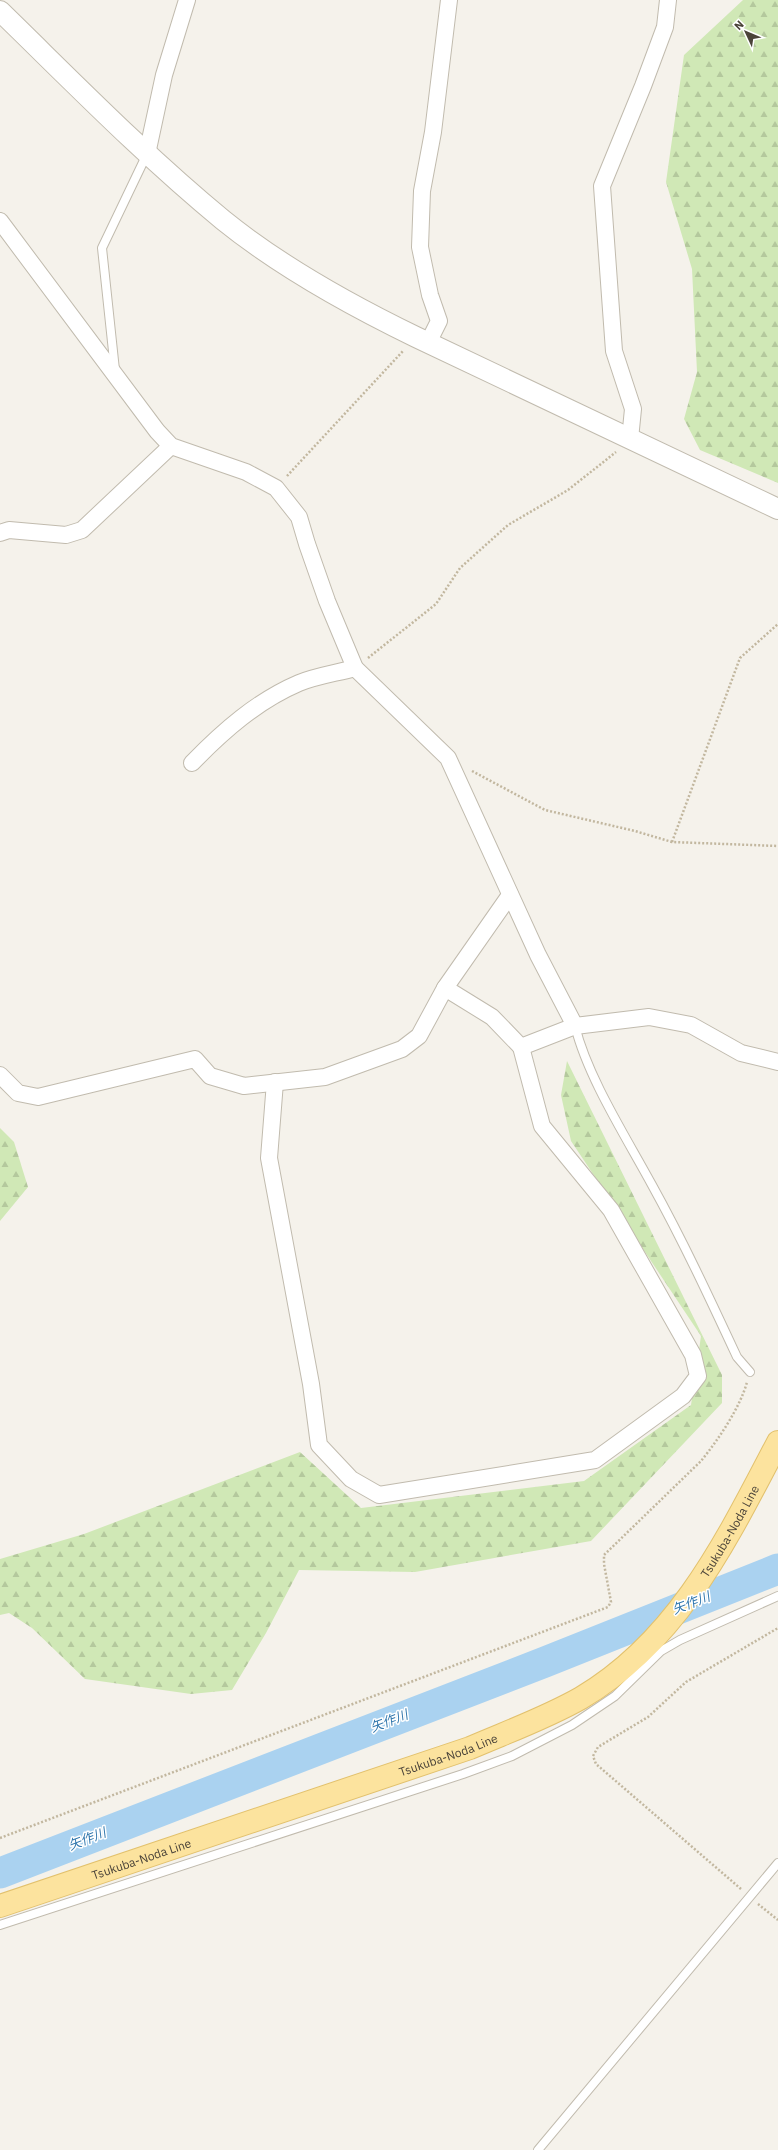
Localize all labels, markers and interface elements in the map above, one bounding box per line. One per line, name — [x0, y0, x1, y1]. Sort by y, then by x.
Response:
north arrow — [726, 12, 766, 52]
text: N — [731, 17, 747, 33]
street label: Tsukuba-Noda Line — [697, 1482, 762, 1580]
water label: 矢作川 — [670, 1587, 714, 1618]
water label: 矢作川 — [368, 1705, 412, 1736]
street label: Tsukuba-Noda Line — [397, 1730, 500, 1779]
water label: 矢作川 — [66, 1823, 110, 1854]
street label: Tsukuba-Noda Line — [90, 1835, 193, 1882]

